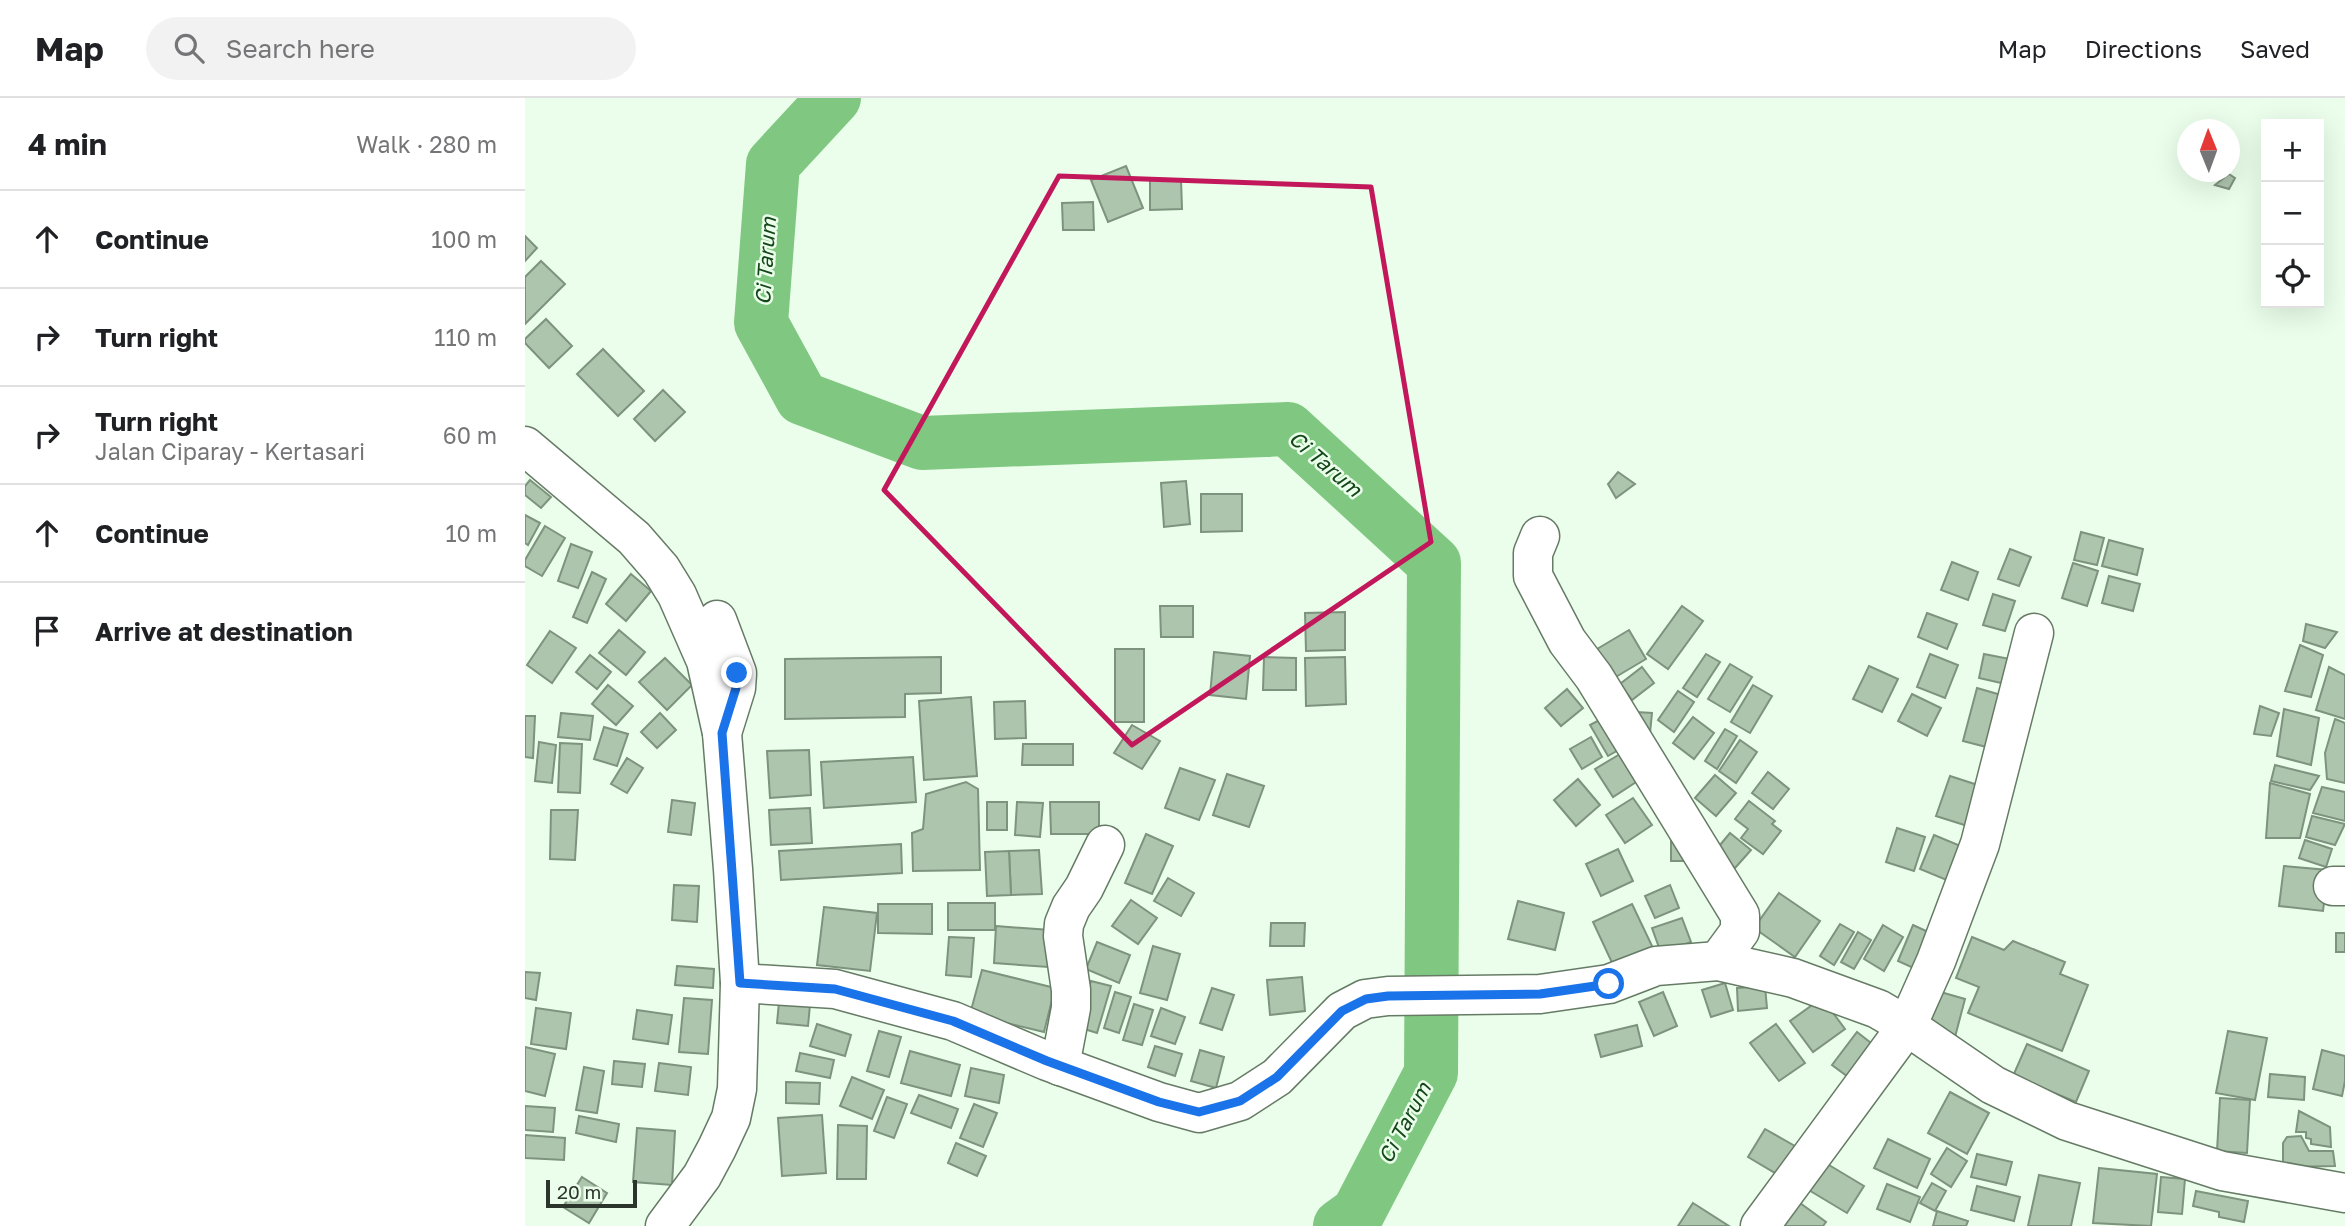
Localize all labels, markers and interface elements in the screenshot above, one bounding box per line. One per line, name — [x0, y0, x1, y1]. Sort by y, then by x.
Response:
search box — [146, 17, 636, 80]
text: Map — [35, 29, 104, 68]
icon: search — [170, 29, 208, 67]
text: Search here — [226, 33, 375, 64]
text: Map — [1998, 34, 2047, 63]
text: Directions — [2085, 34, 2202, 63]
text: Saved — [2240, 34, 2310, 63]
north arrow — [2177, 119, 2240, 182]
map controls — [2261, 119, 2324, 308]
button: + — [2261, 119, 2324, 182]
text: 4 min — [28, 126, 107, 162]
text: Walk · 280 m — [356, 130, 497, 158]
button: − — [2261, 182, 2324, 245]
water label: Ci Tarum — [749, 215, 781, 306]
icon: ahead — [28, 220, 66, 258]
text: Continue — [95, 224, 209, 255]
text: 100 m — [431, 225, 497, 253]
button: locate — [2261, 245, 2324, 308]
icon: right — [28, 318, 66, 356]
text: Turn right — [95, 322, 218, 353]
text: 110 m — [434, 323, 497, 351]
text: Turn right — [95, 406, 218, 437]
icon: right — [28, 416, 66, 454]
text: 60 m — [443, 421, 497, 449]
water label: Ci Tarum — [1284, 425, 1368, 503]
text: Jalan Ciparay - Kertasari — [95, 437, 365, 465]
icon: ahead — [28, 514, 66, 552]
text: Continue — [95, 518, 209, 549]
text: 10 m — [445, 519, 497, 547]
icon: arrive — [28, 612, 66, 650]
text: Arrive at destination — [95, 616, 353, 647]
route end — [721, 657, 752, 688]
route start — [1593, 968, 1624, 999]
water label: Ci Tarum — [1372, 1076, 1437, 1167]
scale bar — [546, 1177, 637, 1209]
text: 20 m — [557, 1180, 601, 1203]

